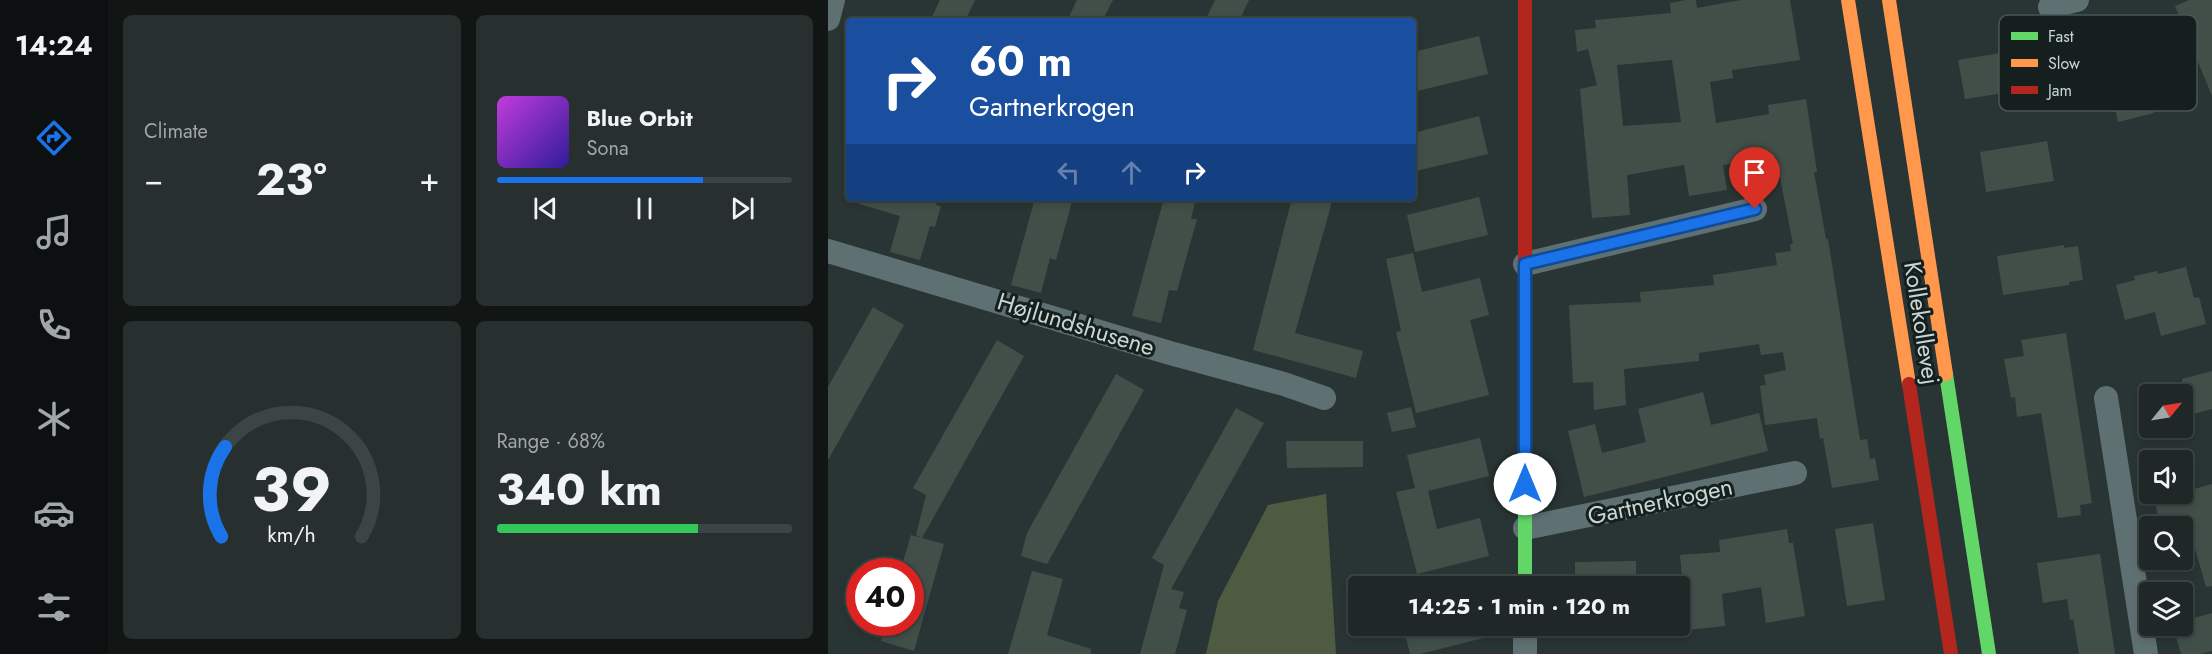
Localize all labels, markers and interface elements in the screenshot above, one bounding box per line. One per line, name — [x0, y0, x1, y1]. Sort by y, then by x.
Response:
legend — [1999, 15, 2197, 111]
text: Fast — [2048, 25, 2074, 48]
text: 14:24 — [15, 26, 93, 65]
text: 60 m — [969, 31, 1072, 92]
icon: right — [870, 42, 948, 120]
text: Slow — [2048, 52, 2080, 75]
text: Jam — [2046, 79, 2072, 102]
text: Gartnerkrogen — [969, 87, 1135, 126]
text: Blue Orbit — [587, 102, 693, 134]
icon: directions — [33, 117, 75, 159]
text: Climate — [144, 117, 208, 146]
text: Sona — [587, 134, 629, 163]
text: 23° — [256, 147, 327, 212]
pin — [1729, 147, 1780, 209]
text: − — [144, 156, 163, 203]
text: + — [419, 156, 440, 203]
icon: left — [1052, 156, 1085, 189]
icon: ahead — [1115, 156, 1148, 189]
icon: right — [1178, 156, 1211, 189]
icon: arrive — [1738, 156, 1771, 189]
icon: previous — [529, 192, 562, 225]
icon: pause — [628, 192, 661, 225]
icon: next — [726, 192, 759, 225]
icon: music — [33, 211, 75, 253]
street label: Kollekollevej — [1895, 259, 1949, 387]
street label: Højlundshusene — [993, 284, 1159, 364]
icon: phone — [33, 304, 75, 346]
north arrow — [2139, 384, 2193, 438]
map controls — [2139, 384, 2193, 636]
icon: climate — [33, 398, 75, 440]
text: Range · 68% — [497, 427, 605, 456]
text: 39 — [252, 444, 332, 534]
button: sound — [2139, 450, 2193, 504]
position arrow — [1493, 452, 1557, 516]
text: 340 km — [497, 457, 662, 522]
street label: Gartnerkrogen — [1584, 469, 1736, 533]
icon: car — [33, 492, 75, 534]
button: search — [2139, 516, 2193, 570]
text: km/h — [268, 519, 316, 550]
speed limit sign: 40 — [846, 558, 924, 636]
button: layers — [2139, 582, 2193, 636]
icon: filters — [33, 586, 75, 628]
text: 14:25 · 1 min · 120 m — [1408, 590, 1630, 622]

